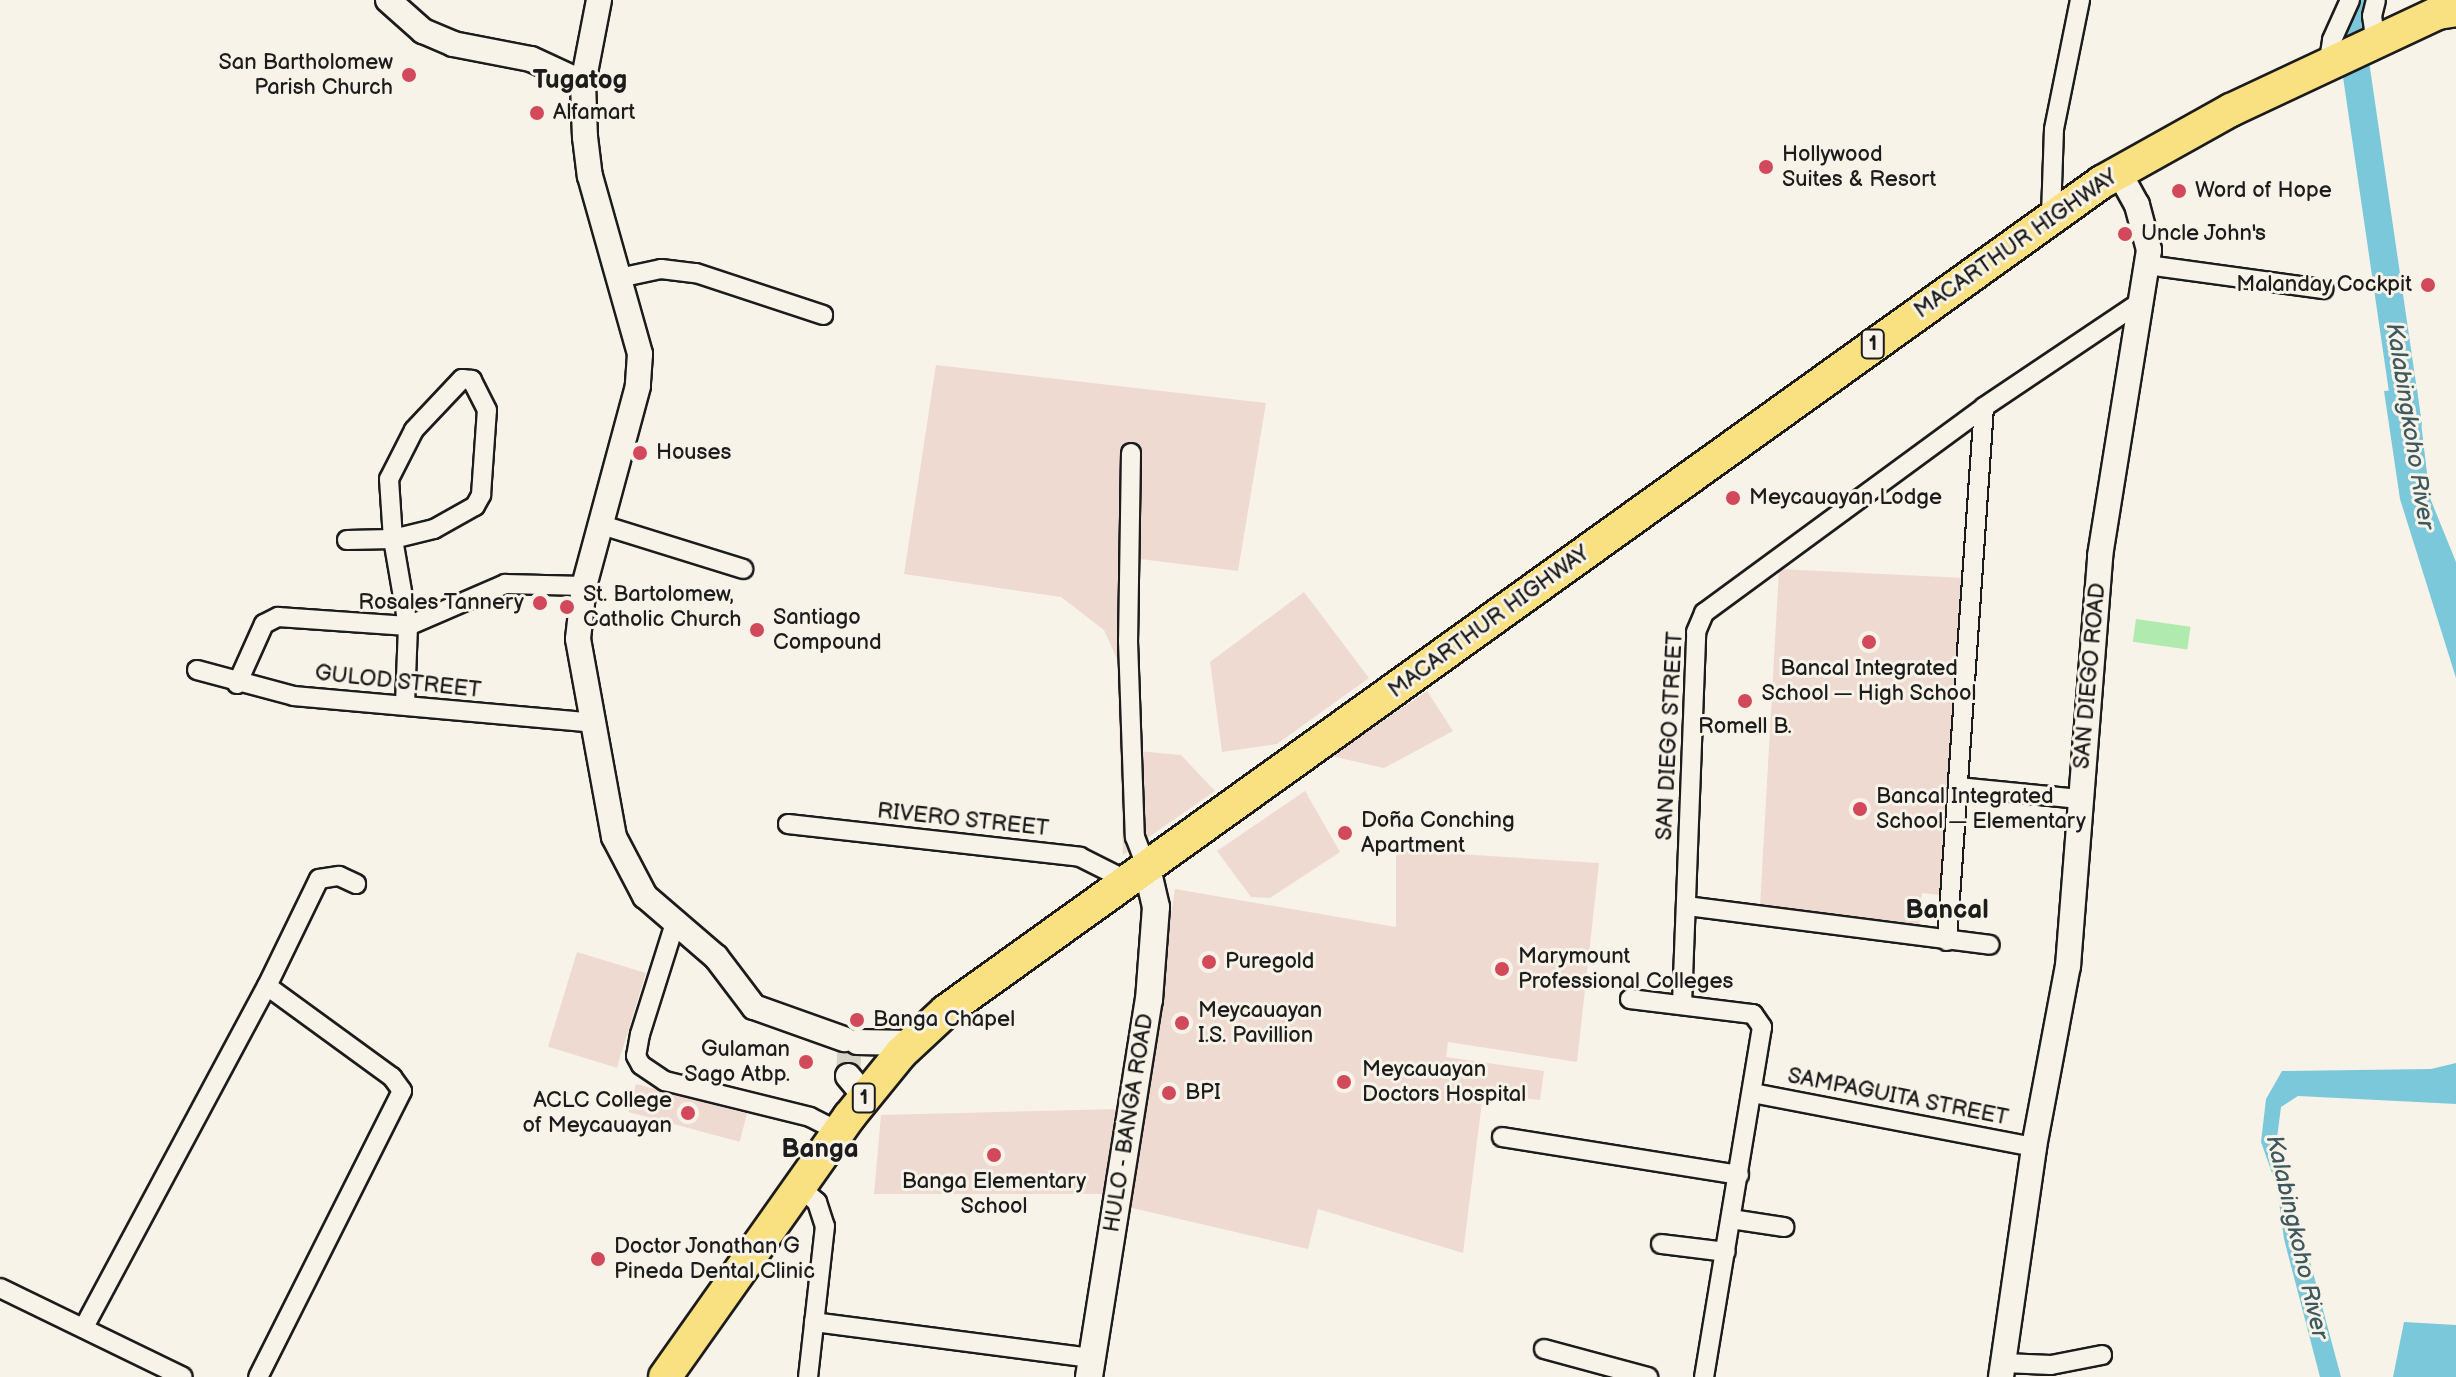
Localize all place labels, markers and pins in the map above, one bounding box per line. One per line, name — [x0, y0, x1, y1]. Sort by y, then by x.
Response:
place label: San Bartholomew Parish Church — [219, 49, 393, 100]
marker: San Bartholomew Parish Church — [400, 66, 418, 84]
place label: Alfamart — [553, 100, 635, 126]
marker: Alfamart — [528, 104, 546, 122]
place label: Hollywood Suites & Resort — [1782, 141, 1936, 192]
marker: Hollywood Suites & Resort — [1757, 158, 1775, 176]
place label: Word of Hope — [2195, 178, 2332, 204]
marker: Word of Hope — [2170, 182, 2188, 200]
place label: Uncle John's — [2141, 221, 2267, 247]
marker: Uncle John's — [2116, 225, 2134, 243]
place label: Malanday Cockpit — [2235, 272, 2412, 298]
marker: Malanday Cockpit — [2419, 276, 2437, 294]
place label: Houses — [656, 440, 731, 466]
marker: Houses — [631, 444, 649, 462]
place label: Meycauayan Lodge — [1749, 485, 1942, 511]
marker: Meycauayan Lodge — [1724, 489, 1742, 507]
place label: St. Bartolomew, Catholic Church — [583, 581, 742, 632]
place label: Rosales Tannery — [358, 590, 524, 616]
marker: Rosales Tannery — [531, 594, 549, 612]
marker: St. Bartolomew, Catholic Church — [558, 598, 576, 616]
place label: Santiago Compound — [773, 604, 882, 656]
marker: Santiago Compound — [748, 621, 766, 639]
marker: Bancal Integrated School — High School — [1860, 633, 1878, 651]
place label: Bancal Integrated School — High School — [1760, 655, 1978, 706]
marker: Romell B. — [1736, 692, 1754, 710]
place label: Romell B. — [1698, 714, 1792, 740]
place label: Bancal Integrated School — Elementary — [1876, 783, 2088, 834]
marker: Bancal Integrated School — Elementary — [1851, 800, 1869, 818]
place label: Doña Conching Apartment — [1361, 807, 1515, 858]
marker: Doña Conching Apartment — [1336, 824, 1354, 842]
place label: Marymount Professional Colleges — [1518, 943, 1733, 994]
place label: Puregold — [1225, 949, 1314, 975]
marker: Puregold — [1200, 953, 1218, 971]
marker: Marymount Professional Colleges — [1493, 960, 1511, 978]
place label: Meycauayan I.S. Pavillion — [1198, 997, 1322, 1048]
place label: Banga Chapel — [873, 1007, 1015, 1033]
marker: Banga Chapel — [848, 1011, 866, 1029]
marker: Meycauayan I.S. Pavillion — [1173, 1014, 1191, 1032]
place label: Gulaman Sago Atbp. — [684, 1036, 790, 1088]
marker: Gulaman Sago Atbp. — [797, 1053, 815, 1071]
place label: Meycauayan Doctors Hospital — [1362, 1056, 1526, 1108]
marker: Meycauayan Doctors Hospital — [1333, 1071, 1355, 1093]
place label: BPI — [1185, 1080, 1221, 1106]
marker: BPI — [1160, 1084, 1178, 1102]
place label: ACLC College of Meycauayan — [523, 1087, 672, 1138]
marker: ACLC College of Meycauayan — [679, 1104, 697, 1122]
marker: Banga Elementary School — [985, 1146, 1003, 1164]
place label: Banga Elementary School — [902, 1168, 1086, 1220]
place label: Doctor Jonathan G Pineda Dental Clinic — [614, 1233, 815, 1284]
marker: Doctor Jonathan G Pineda Dental Clinic — [589, 1250, 607, 1268]

